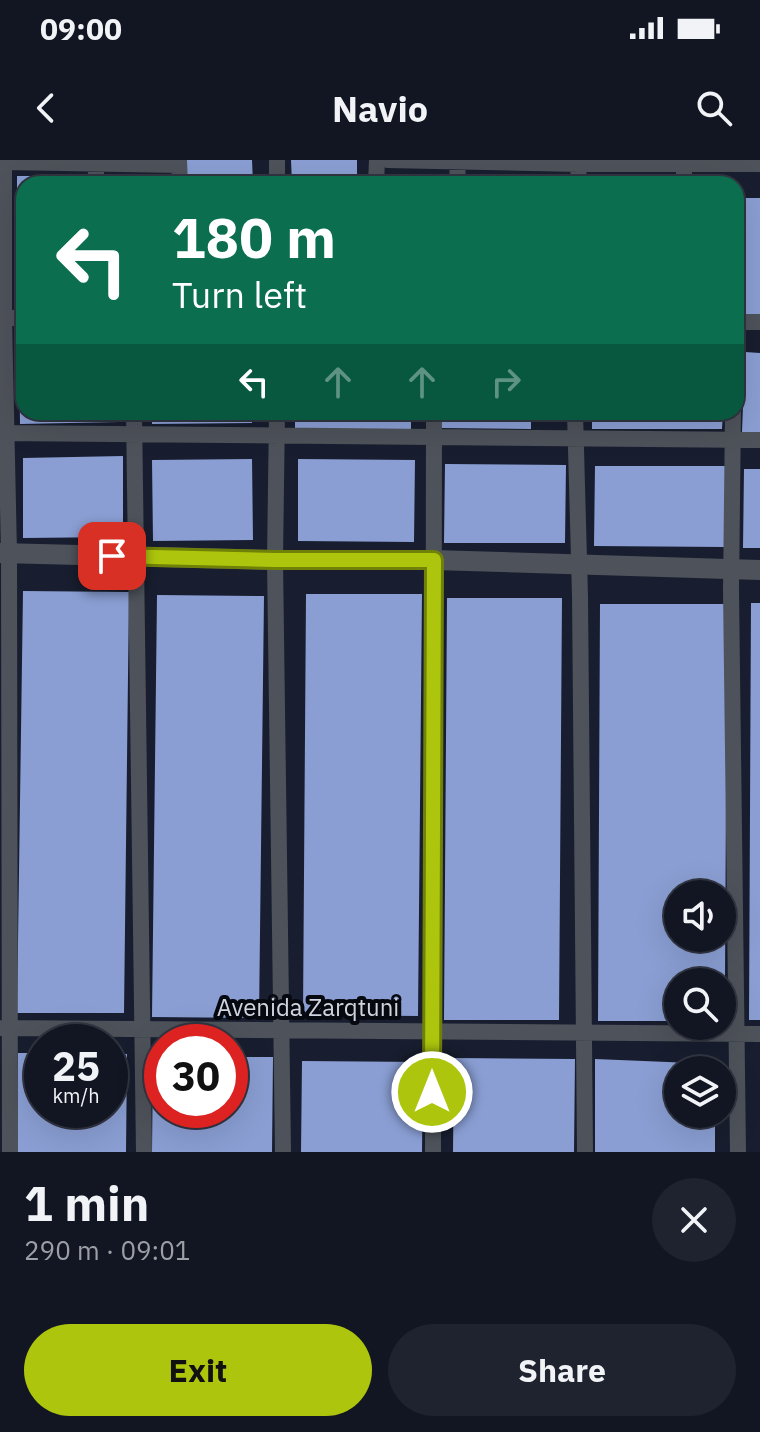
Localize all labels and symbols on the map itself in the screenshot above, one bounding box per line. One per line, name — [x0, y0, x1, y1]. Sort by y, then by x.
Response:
pin — [78, 522, 146, 590]
street label: Avenida Zarqtuni — [217, 991, 399, 1023]
speed limit sign: 30 — [144, 1024, 248, 1128]
position arrow — [390, 1050, 474, 1134]

